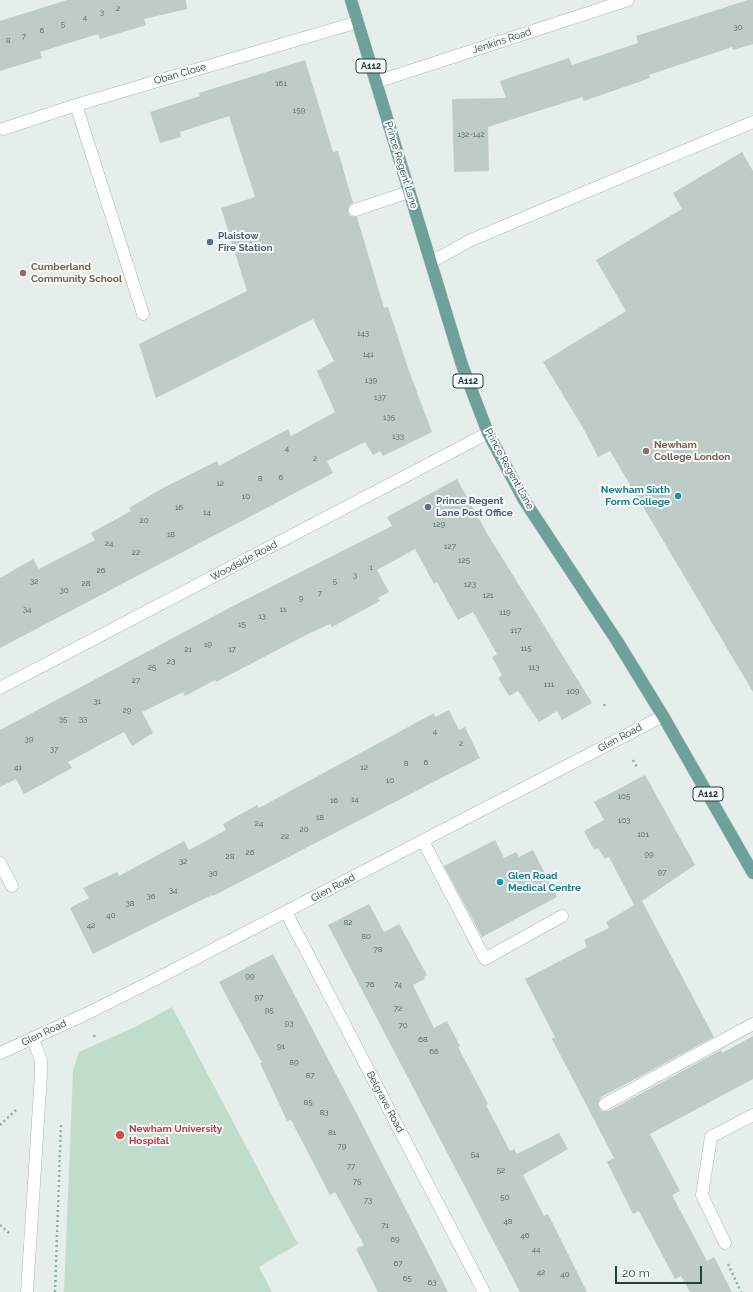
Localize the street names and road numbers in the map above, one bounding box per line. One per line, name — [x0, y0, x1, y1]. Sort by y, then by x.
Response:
street label: Jenkins Road — [471, 26, 533, 56]
road number: A112 — [356, 59, 386, 73]
street label: Oban Close — [153, 61, 207, 87]
street label: Prince Regent Lane — [382, 120, 420, 210]
road number: A112 — [453, 374, 483, 388]
street label: Prince Regent Lane — [482, 426, 536, 512]
street label: Woodside Road — [209, 538, 279, 584]
street label: Glen Road — [596, 721, 644, 755]
road number: A112 — [693, 787, 723, 801]
street label: Glen Road — [309, 871, 357, 905]
street label: Glen Road — [20, 1017, 68, 1049]
street label: Belgrave Road — [364, 1069, 406, 1135]

